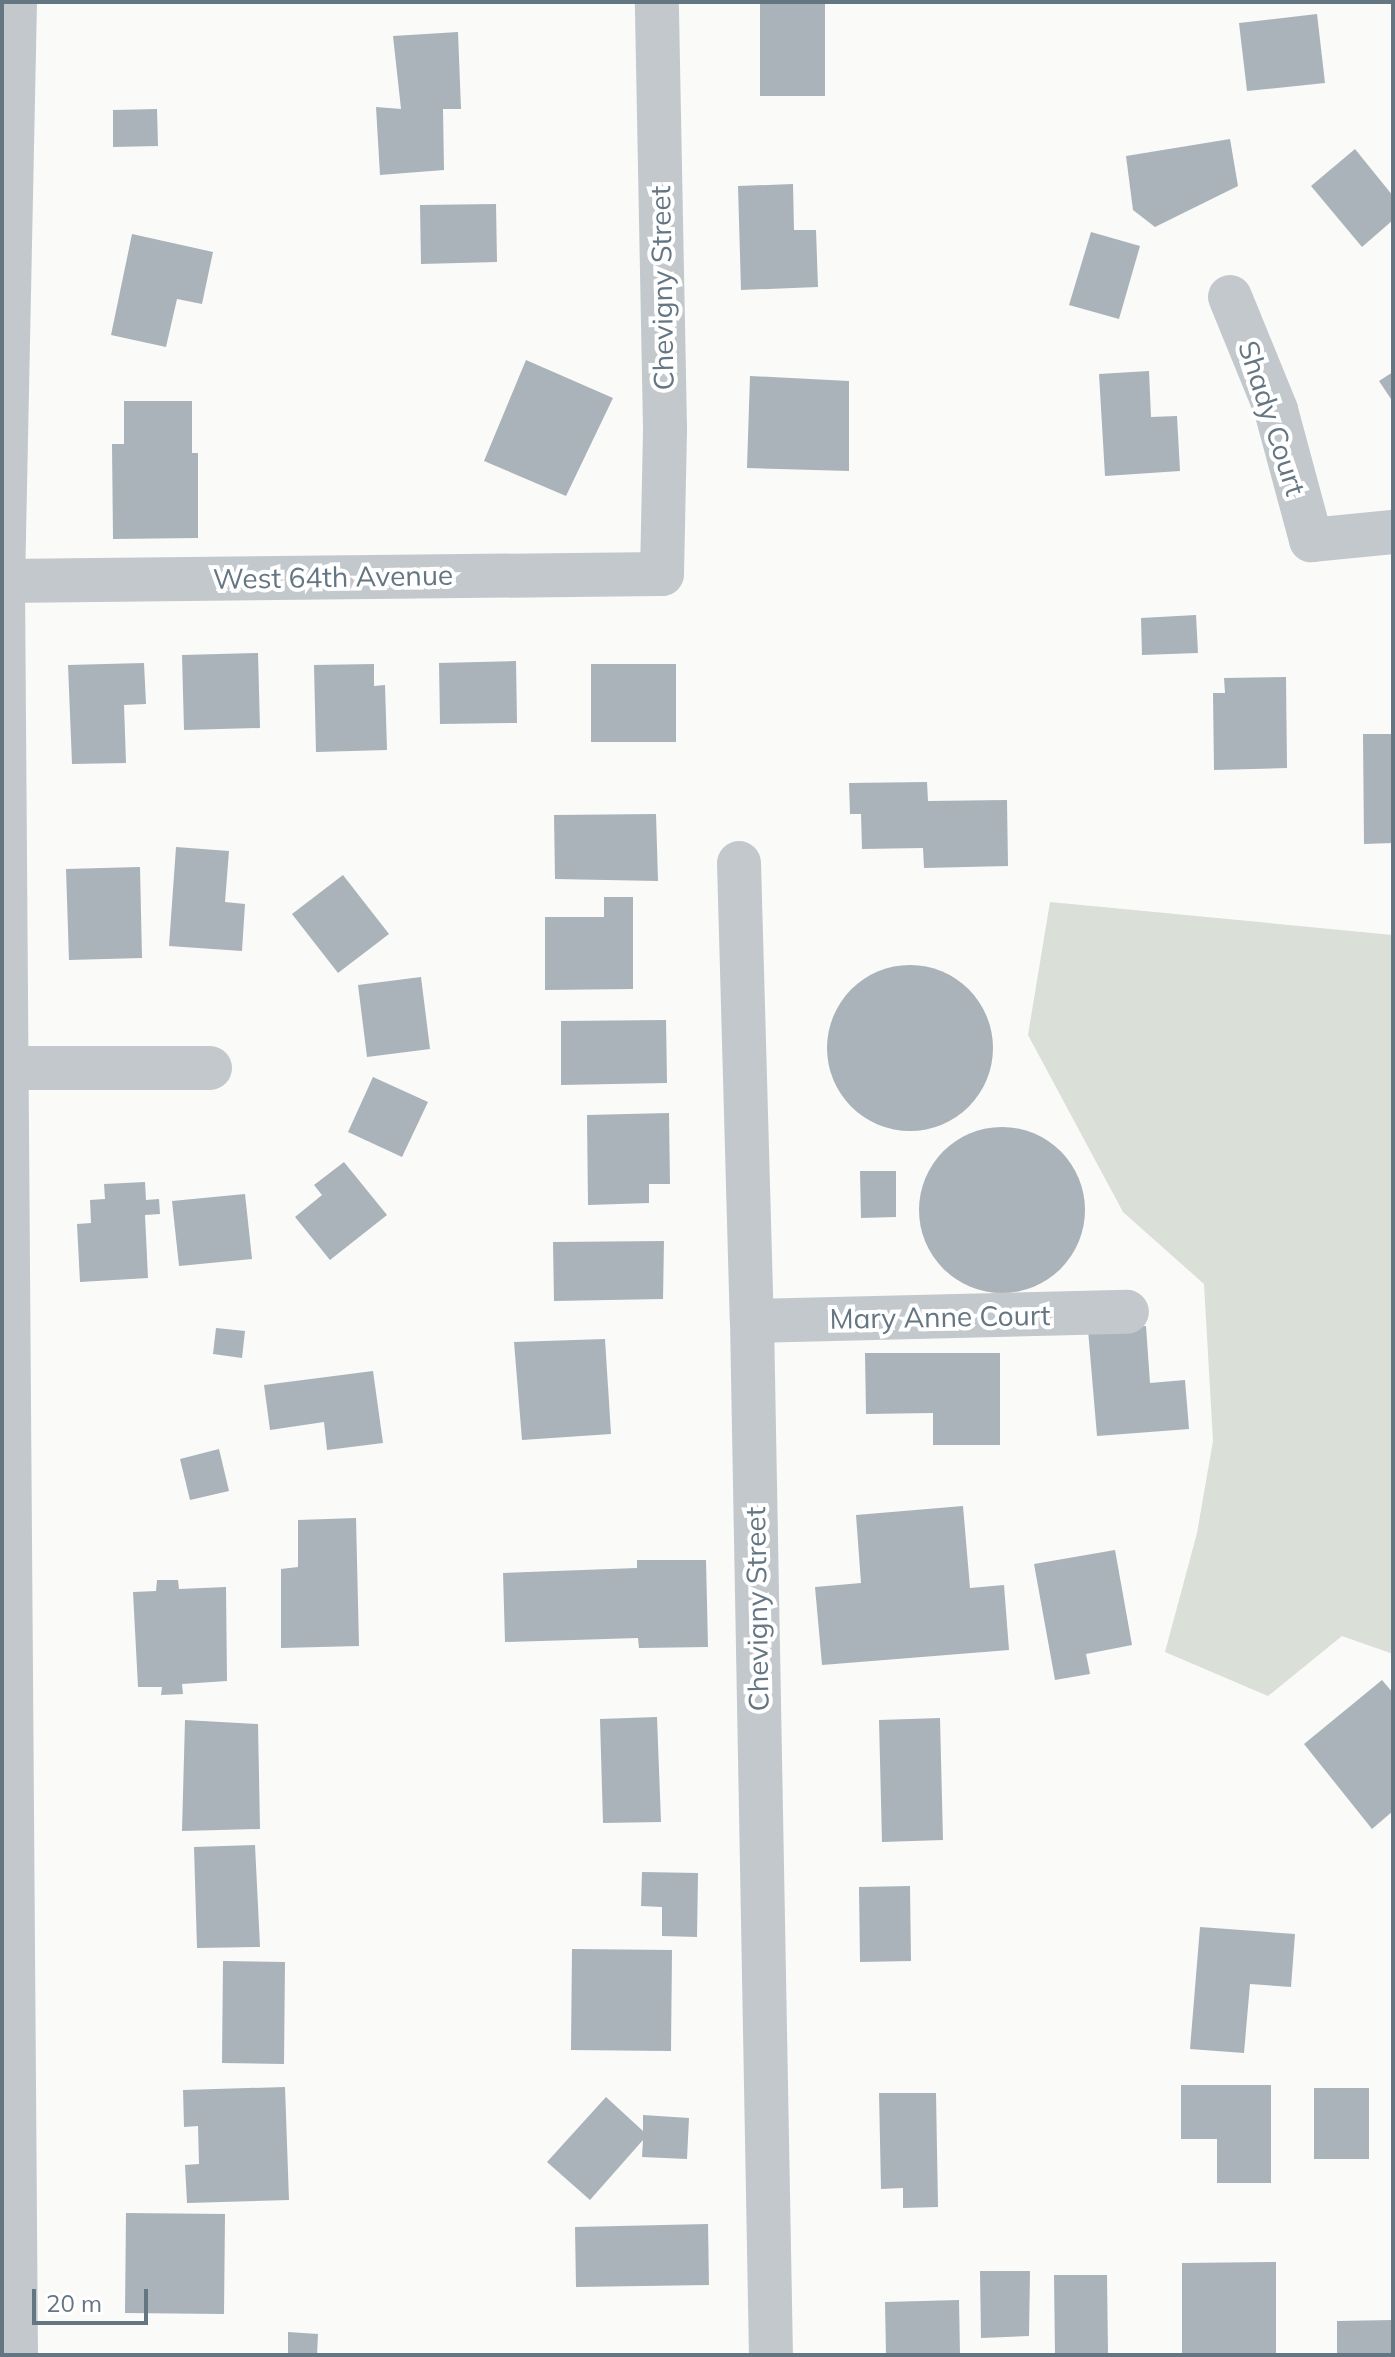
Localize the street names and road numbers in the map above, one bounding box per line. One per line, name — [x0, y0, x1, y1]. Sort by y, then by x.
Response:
street label: Chevigny Street — [643, 185, 681, 391]
street label: Shady Court — [1231, 336, 1313, 500]
street label: West 64th Avenue — [213, 558, 453, 596]
street label: Mary Anne Court — [829, 1298, 1051, 1336]
street label: Chevigny Street — [738, 1506, 776, 1712]

